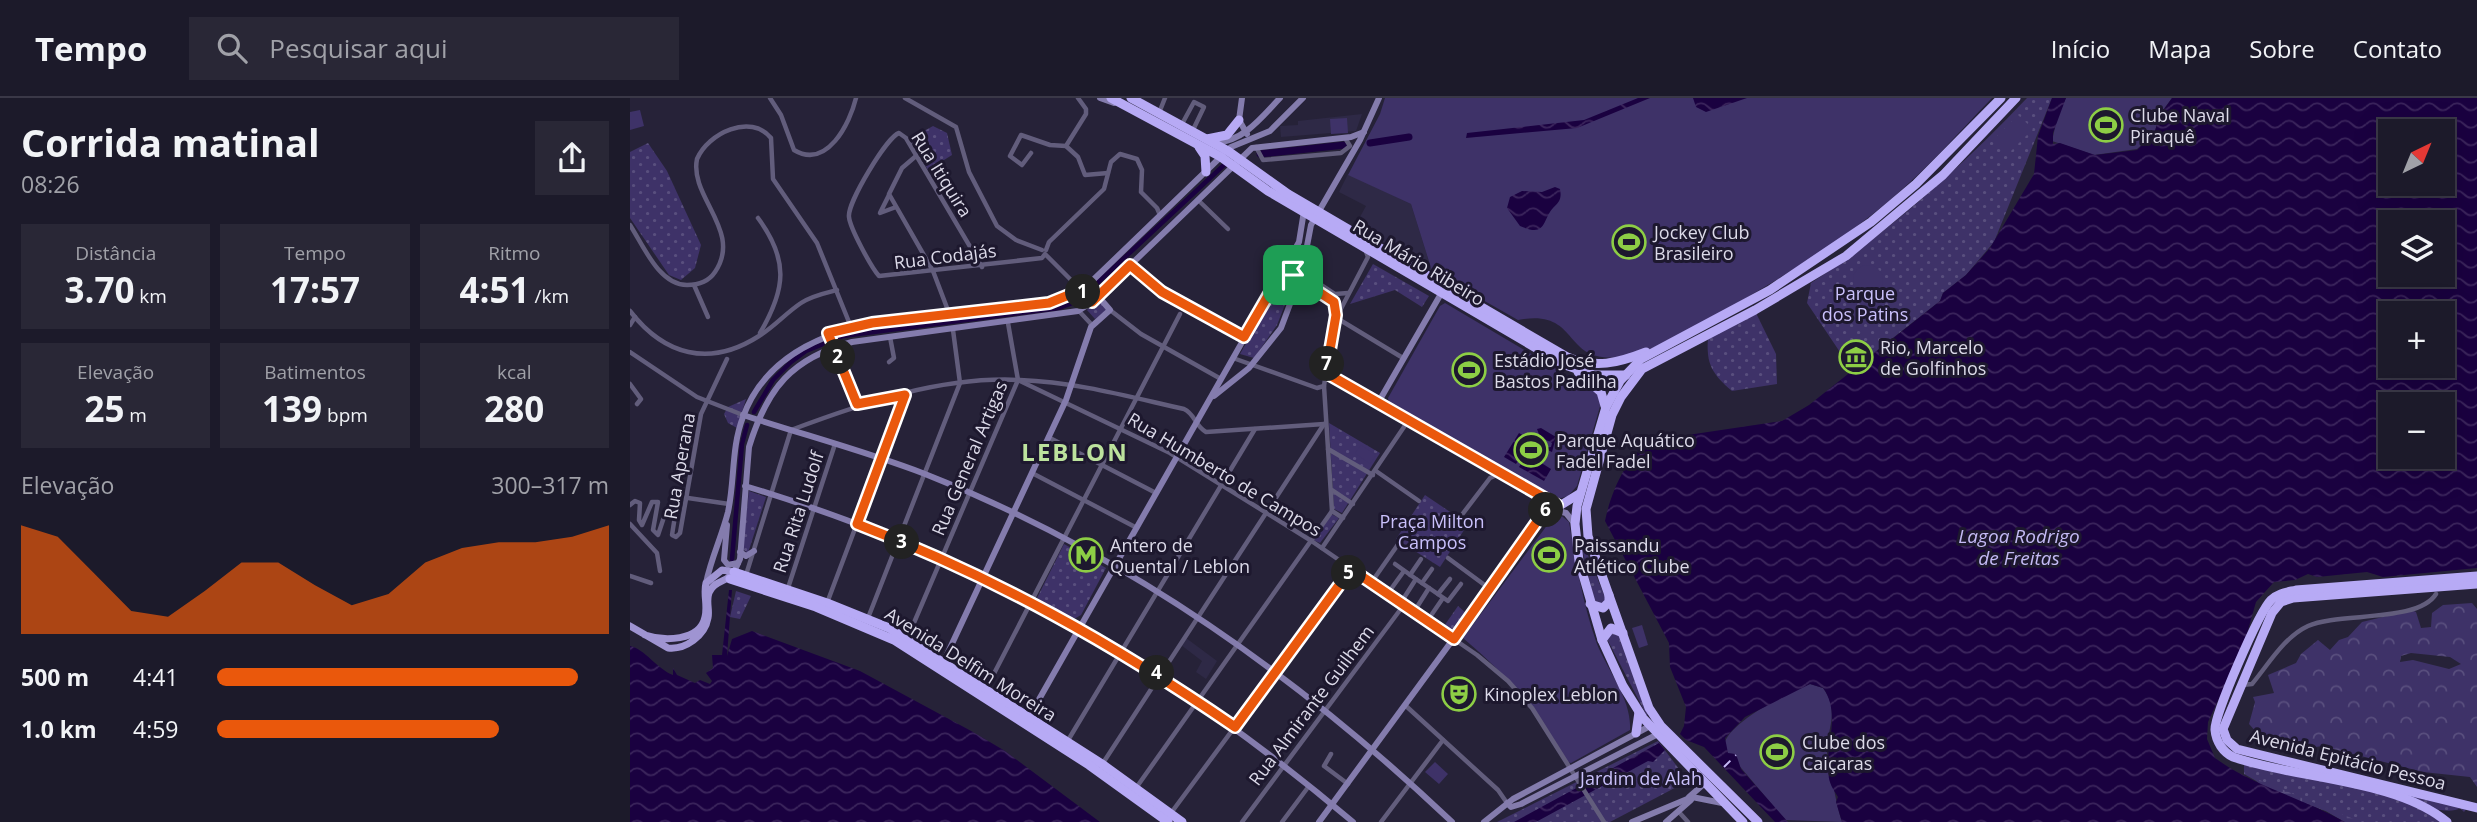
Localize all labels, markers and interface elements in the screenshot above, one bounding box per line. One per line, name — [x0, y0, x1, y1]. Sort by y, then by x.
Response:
search box — [189, 17, 679, 80]
text: Tempo — [35, 26, 147, 71]
icon: search — [213, 29, 251, 67]
text: Pesquisar aqui — [269, 30, 447, 66]
text: Início — [2051, 32, 2110, 65]
text: Mapa — [2148, 32, 2211, 65]
text: Sobre — [2249, 32, 2315, 65]
text: Contato — [2353, 32, 2442, 65]
place label: Clube Naval Piraquê — [2130, 103, 2230, 148]
sports icon: Clube Naval Piraquê — [2087, 106, 2125, 144]
text: Corrida matinal — [21, 116, 320, 168]
north arrow — [2378, 119, 2455, 196]
map controls — [2378, 119, 2455, 469]
button: share — [535, 121, 609, 195]
street label: Rua Itiquira — [906, 127, 978, 221]
text: 08:26 — [21, 168, 80, 200]
button: layers — [2378, 210, 2455, 287]
street label: Rua Mário Ribeiro — [1349, 213, 1489, 311]
place label: Jockey Club Brasileiro — [1652, 220, 1749, 265]
sports icon: Jockey Club Brasileiro — [1610, 223, 1648, 261]
street label: Rua Codajás — [892, 238, 998, 274]
text: Distância — [75, 240, 156, 266]
text: Tempo — [284, 240, 346, 266]
text: Ritmo — [488, 240, 540, 266]
pin — [1263, 245, 1323, 305]
icon: arrive — [1274, 256, 1312, 294]
text: 3.70 — [64, 266, 134, 313]
text: 17:57 — [270, 266, 360, 313]
text: 4:51 — [460, 266, 530, 313]
pin: 1 — [1065, 274, 1100, 310]
text: 1 — [1077, 278, 1088, 304]
park label: Parque dos Patins — [1822, 281, 1908, 326]
text: km — [134, 283, 167, 309]
text: /km — [530, 283, 569, 309]
button: + — [2378, 301, 2455, 378]
place label: Rio, Marcelo de Golfinhos — [1880, 335, 1986, 380]
museum icon: Rio, Marcelo de Golfinhos — [1837, 338, 1875, 376]
pin: 2 — [820, 340, 856, 374]
text: 2 — [832, 343, 843, 369]
pin: 7 — [1310, 346, 1344, 382]
place label: Estádio José Bastos Padilha — [1494, 348, 1617, 393]
text: 7 — [1321, 350, 1332, 376]
sports icon: Estádio José Bastos Padilha — [1450, 351, 1488, 389]
text: Elevação — [77, 359, 154, 385]
text: Batimentos — [264, 359, 366, 385]
text: kcal — [497, 359, 532, 385]
street label: Rua General Artigas — [926, 377, 1012, 539]
text: 25 — [84, 385, 124, 432]
text: 139 — [262, 385, 322, 432]
text: 280 — [484, 385, 544, 432]
button: − — [2378, 392, 2455, 469]
text: m — [124, 402, 147, 428]
text: bpm — [322, 402, 368, 428]
street label: Rua Humberto de Campos — [1123, 406, 1327, 542]
street label: Rua Aperana — [658, 411, 700, 521]
place label: Parque Aquático Fadel Fadel — [1556, 428, 1695, 473]
sports icon: Parque Aquático Fadel Fadel — [1512, 431, 1550, 469]
district label: LEBLON — [1021, 435, 1129, 468]
street label: Rua Rita Ludolf — [767, 447, 829, 576]
text: Elevação — [21, 469, 114, 501]
text: 300–317 m — [491, 469, 609, 501]
pin: 6 — [1528, 492, 1564, 528]
text: 6 — [1540, 496, 1551, 522]
park label: Praça Milton Campos — [1379, 509, 1485, 554]
water label: Lagoa Rodrigo de Freitas — [1958, 523, 2080, 571]
pin: 3 — [884, 524, 920, 560]
text: 3 — [896, 528, 907, 554]
place label: Antero de Quental / Leblon — [1110, 533, 1250, 578]
place label: Paissandu Atlético Clube — [1574, 533, 1690, 578]
metro station icon: Antero de Quental / Leblon — [1067, 536, 1105, 574]
sports icon: Paissandu Atlético Clube — [1530, 536, 1568, 574]
pin: 5 — [1332, 556, 1366, 590]
text: 5 — [1343, 559, 1354, 585]
street label: Avenida Delfim Moreira — [881, 601, 1061, 727]
street label: Rua Almirante Guilhem — [1243, 620, 1379, 790]
pin: 4 — [1140, 656, 1174, 690]
text: 4 — [1151, 659, 1162, 685]
text: 500 m — [21, 661, 89, 693]
text: 4:41 — [133, 661, 179, 693]
theatre icon: Kinoplex Leblon — [1440, 675, 1478, 713]
place label: Kinoplex Leblon — [1484, 682, 1618, 706]
text: 1.0 km — [21, 713, 97, 745]
text: 4:59 — [133, 713, 179, 745]
street label: Avenida Epitácio Pessoa — [2247, 723, 2449, 795]
place label: Clube dos Caiçaras — [1802, 730, 1885, 775]
sports icon: Clube dos Caiçaras — [1758, 733, 1796, 771]
park label: Jardim de Alah — [1578, 766, 1702, 790]

